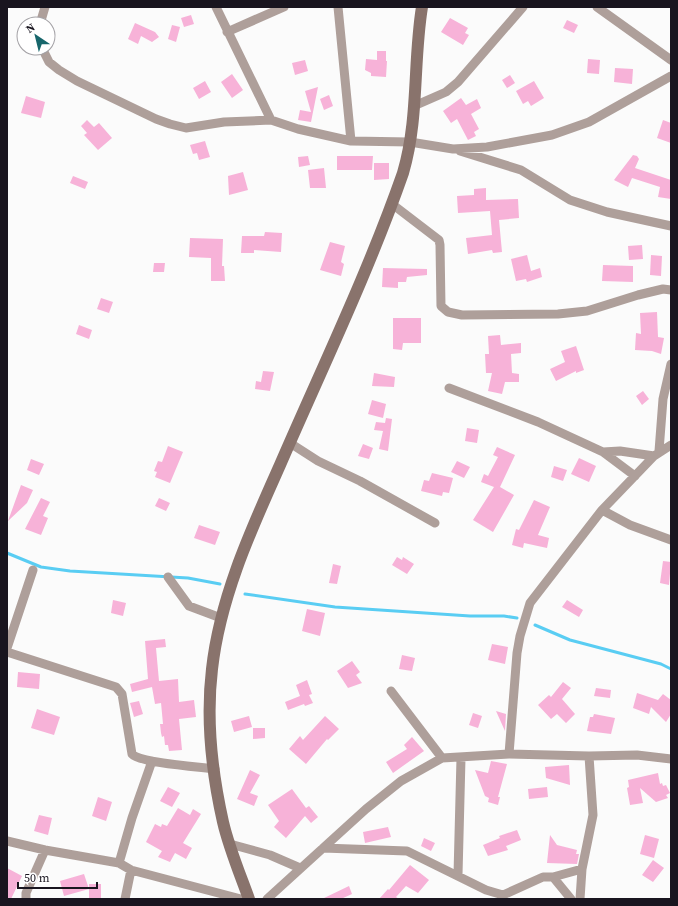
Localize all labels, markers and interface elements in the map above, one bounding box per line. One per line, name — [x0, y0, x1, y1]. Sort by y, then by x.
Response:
north arrow — [16, 16, 56, 56]
text: N — [23, 20, 38, 37]
scale bar — [18, 864, 97, 890]
text: 50 m — [24, 870, 50, 886]

